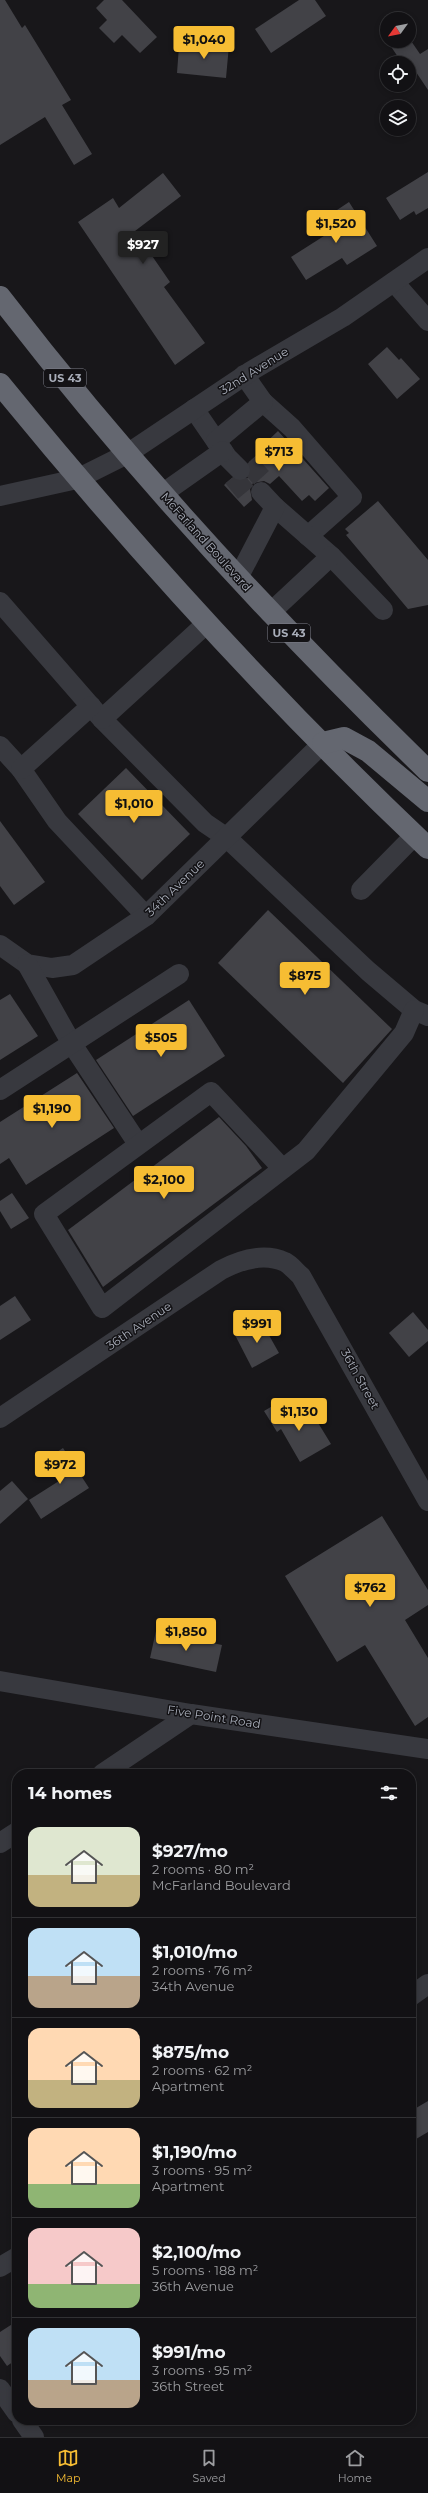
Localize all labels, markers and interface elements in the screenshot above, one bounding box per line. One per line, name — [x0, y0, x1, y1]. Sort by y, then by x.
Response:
north arrow — [380, 12, 416, 48]
map controls — [380, 12, 416, 136]
pin: $1,040 — [171, 26, 237, 60]
text: $1,040 — [182, 31, 226, 47]
button: locate — [380, 56, 416, 92]
button: layers — [380, 100, 416, 136]
pin: $1,520 — [303, 210, 369, 244]
text: $1,520 — [316, 215, 356, 231]
pin: $927 — [119, 231, 167, 265]
text: $927 — [127, 236, 159, 252]
street label: 32nd Avenue — [217, 343, 291, 398]
road number: US 43 — [44, 369, 86, 387]
pin: $713 — [255, 438, 303, 472]
text: $713 — [264, 443, 294, 459]
street label: McFarland Boulevard — [158, 489, 255, 594]
road number: US 43 — [268, 624, 310, 642]
pin: $1,010 — [101, 790, 167, 824]
text: $1,010 — [114, 795, 154, 811]
street label: 34th Avenue — [142, 856, 207, 919]
pin: $875 — [281, 962, 329, 996]
text: $875 — [289, 967, 321, 983]
pin: $505 — [137, 1024, 185, 1058]
text: $505 — [145, 1029, 177, 1045]
pin: $1,190 — [19, 1095, 85, 1129]
text: $1,190 — [33, 1100, 71, 1116]
pin: $2,100 — [131, 1166, 197, 1200]
text: $2,100 — [143, 1171, 185, 1187]
street label: 36th Avenue — [103, 1298, 174, 1353]
pin: $991 — [233, 1310, 281, 1344]
text: $991 — [242, 1315, 272, 1331]
street label: 36th Street — [338, 1346, 383, 1412]
pin: $1,130 — [266, 1398, 332, 1432]
text: $1,130 — [280, 1403, 318, 1419]
pin: $972 — [36, 1451, 84, 1485]
text: $972 — [44, 1456, 76, 1472]
pin: $762 — [346, 1574, 394, 1608]
text: $762 — [354, 1579, 386, 1595]
pin: $1,850 — [153, 1618, 219, 1652]
text: $1,850 — [165, 1623, 207, 1639]
street label: Five Point Road — [166, 1702, 262, 1731]
icon: filters — [378, 1782, 400, 1804]
text: 14 homes — [28, 1783, 112, 1803]
text: $927/mo — [152, 1841, 228, 1861]
icon: home — [60, 1843, 108, 1891]
text: 2 rooms · 80 m² — [152, 1861, 254, 1877]
text: McFarland Boulevard — [152, 1877, 291, 1893]
text: $1,010/mo — [152, 1942, 238, 1962]
icon: home — [60, 1944, 108, 1992]
text: 2 rooms · 76 m² — [152, 1962, 252, 1978]
text: 34th Avenue — [152, 1978, 234, 1994]
text: $875/mo — [152, 2042, 229, 2062]
icon: home — [60, 2044, 108, 2092]
text: 2 rooms · 62 m² — [152, 2062, 252, 2078]
text: Apartment — [152, 2078, 224, 2094]
text: $1,190/mo — [152, 2142, 237, 2162]
icon: home — [60, 2144, 108, 2192]
text: 3 rooms · 95 m² — [152, 2162, 252, 2178]
text: Apartment — [152, 2178, 224, 2194]
text: $2,100/mo — [152, 2242, 241, 2262]
icon: home — [60, 2244, 108, 2292]
text: 5 rooms · 188 m² — [152, 2262, 258, 2278]
text: 36th Avenue — [152, 2278, 234, 2294]
text: $991/mo — [152, 2342, 226, 2362]
icon: home — [60, 2344, 108, 2392]
text: 3 rooms · 95 m² — [152, 2362, 252, 2378]
text: 36th Street — [152, 2378, 224, 2394]
tab: Map — [56, 2447, 81, 2485]
tab: Saved — [193, 2447, 226, 2485]
tab: Home — [338, 2447, 372, 2485]

